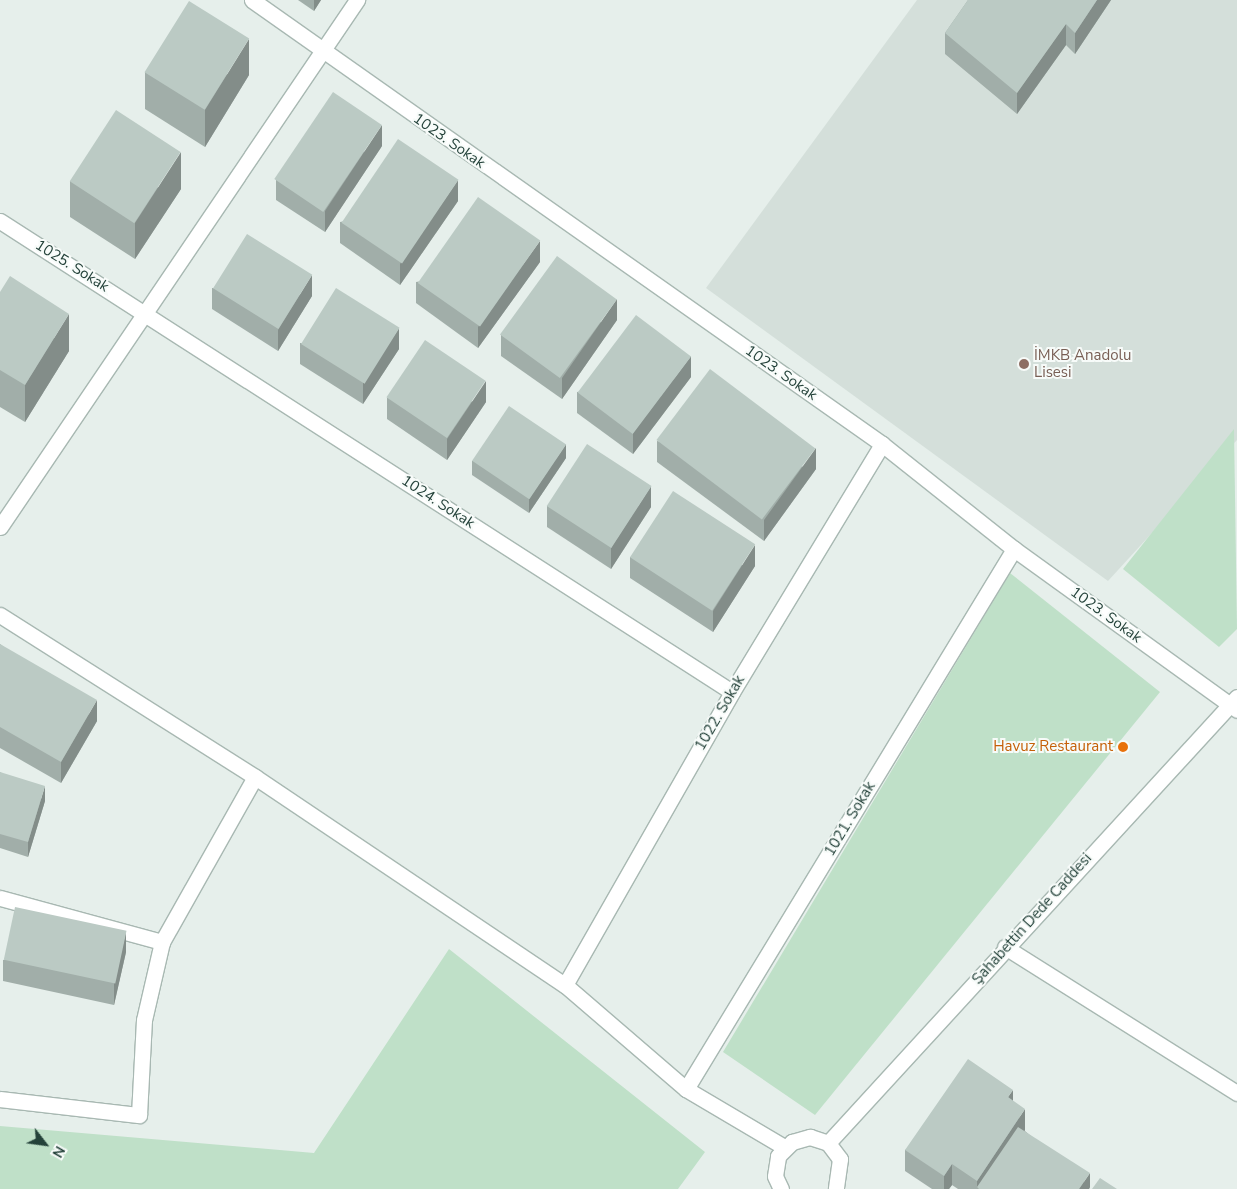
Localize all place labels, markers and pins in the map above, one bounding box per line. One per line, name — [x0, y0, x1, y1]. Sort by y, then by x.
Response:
place label: İMKB Anadolu Lisesi — [1034, 346, 1131, 381]
marker: İMKB Anadolu Lisesi — [1018, 358, 1030, 370]
place label: Havuz Restaurant — [993, 738, 1113, 756]
marker: Havuz Restaurant — [1117, 741, 1129, 753]

